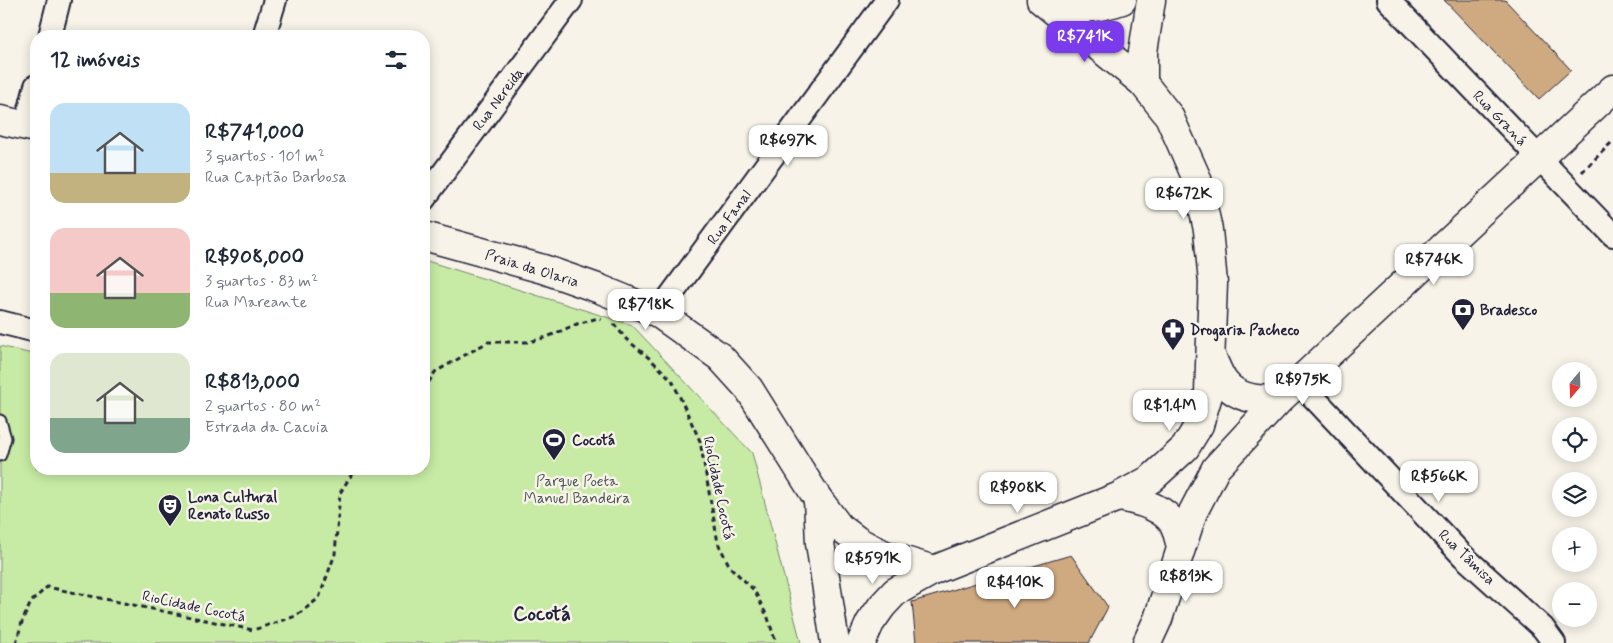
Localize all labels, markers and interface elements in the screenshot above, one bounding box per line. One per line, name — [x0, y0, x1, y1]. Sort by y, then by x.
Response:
pin: R$741K — [1044, 20, 1126, 63]
text: R$741K — [1057, 26, 1113, 47]
text: 12 imóveis — [50, 46, 140, 74]
icon: filters — [382, 46, 410, 74]
street label: Rua Nereida — [469, 64, 529, 135]
street label: Rua Graná — [1468, 86, 1531, 151]
text: R$741,000 — [205, 118, 304, 146]
icon: home — [90, 123, 150, 183]
pin: R$697K — [747, 124, 829, 167]
text: R$697K — [760, 130, 816, 151]
text: 3 quartos · 101 m² — [205, 146, 325, 167]
text: Rua Capitão Barbosa — [205, 167, 347, 188]
pin: R$672K — [1143, 178, 1225, 220]
text: R$672K — [1156, 183, 1212, 204]
street label: Rua Fanal — [703, 186, 756, 249]
text: R$908,000 — [205, 243, 304, 271]
pin: R$746K — [1393, 244, 1475, 286]
street label: Praia da Olaria — [482, 245, 581, 293]
icon: home — [90, 248, 150, 308]
text: R$746K — [1406, 249, 1463, 270]
text: 3 quartos · 83 m² — [205, 271, 318, 292]
pin: R$718K — [605, 288, 687, 331]
text: Rua Mareante — [205, 292, 307, 313]
text: R$718K — [618, 294, 674, 315]
bank icon: Bradesco — [1450, 297, 1476, 331]
place label: Bradesco — [1480, 301, 1537, 321]
pharmacy icon: Drogaria Pacheco — [1160, 317, 1186, 351]
place label: Drogaria Pacheco — [1190, 321, 1299, 342]
north arrow — [1552, 362, 1598, 408]
map controls — [1552, 362, 1597, 627]
pin: R$975K — [1262, 364, 1344, 406]
text: R$813,000 — [205, 368, 300, 396]
text: R$975K — [1276, 369, 1330, 390]
icon: home — [90, 373, 150, 433]
pin: R$1.4M — [1129, 390, 1211, 432]
text: R$1.4M — [1144, 395, 1196, 416]
text: 2 quartos · 80 m² — [205, 396, 321, 417]
text: Estrada da Cacuia — [205, 417, 328, 438]
button: locate — [1552, 417, 1597, 462]
sports icon: Cocotá — [541, 427, 567, 461]
place label: Cocotá — [572, 431, 615, 451]
street label: RioCidade Cocotá — [697, 435, 739, 542]
pin: R$566K — [1398, 460, 1480, 503]
text: R$566K — [1411, 466, 1467, 487]
park label: Parque Poeta Manuel Bandeira — [524, 472, 631, 509]
pin: R$908K — [977, 472, 1059, 514]
button: layers — [1552, 472, 1597, 517]
text: R$908K — [990, 477, 1046, 498]
place label: Lona Cultural Renato Russo — [188, 488, 278, 525]
theatre icon: Lona Cultural Renato Russo — [157, 493, 183, 527]
street label: Rua Tâmisa — [1433, 526, 1499, 590]
button: + — [1552, 527, 1597, 572]
pin: R$591K — [832, 542, 914, 585]
text: R$591K — [845, 548, 901, 569]
pin: R$813K — [1145, 560, 1227, 603]
pin: R$410K — [974, 566, 1056, 609]
text: R$813K — [1160, 566, 1212, 587]
text: R$410K — [987, 572, 1043, 593]
button: − — [1552, 582, 1597, 627]
street label: RioCidade Cocotá — [140, 586, 247, 628]
district label: Cocotá — [513, 601, 571, 628]

